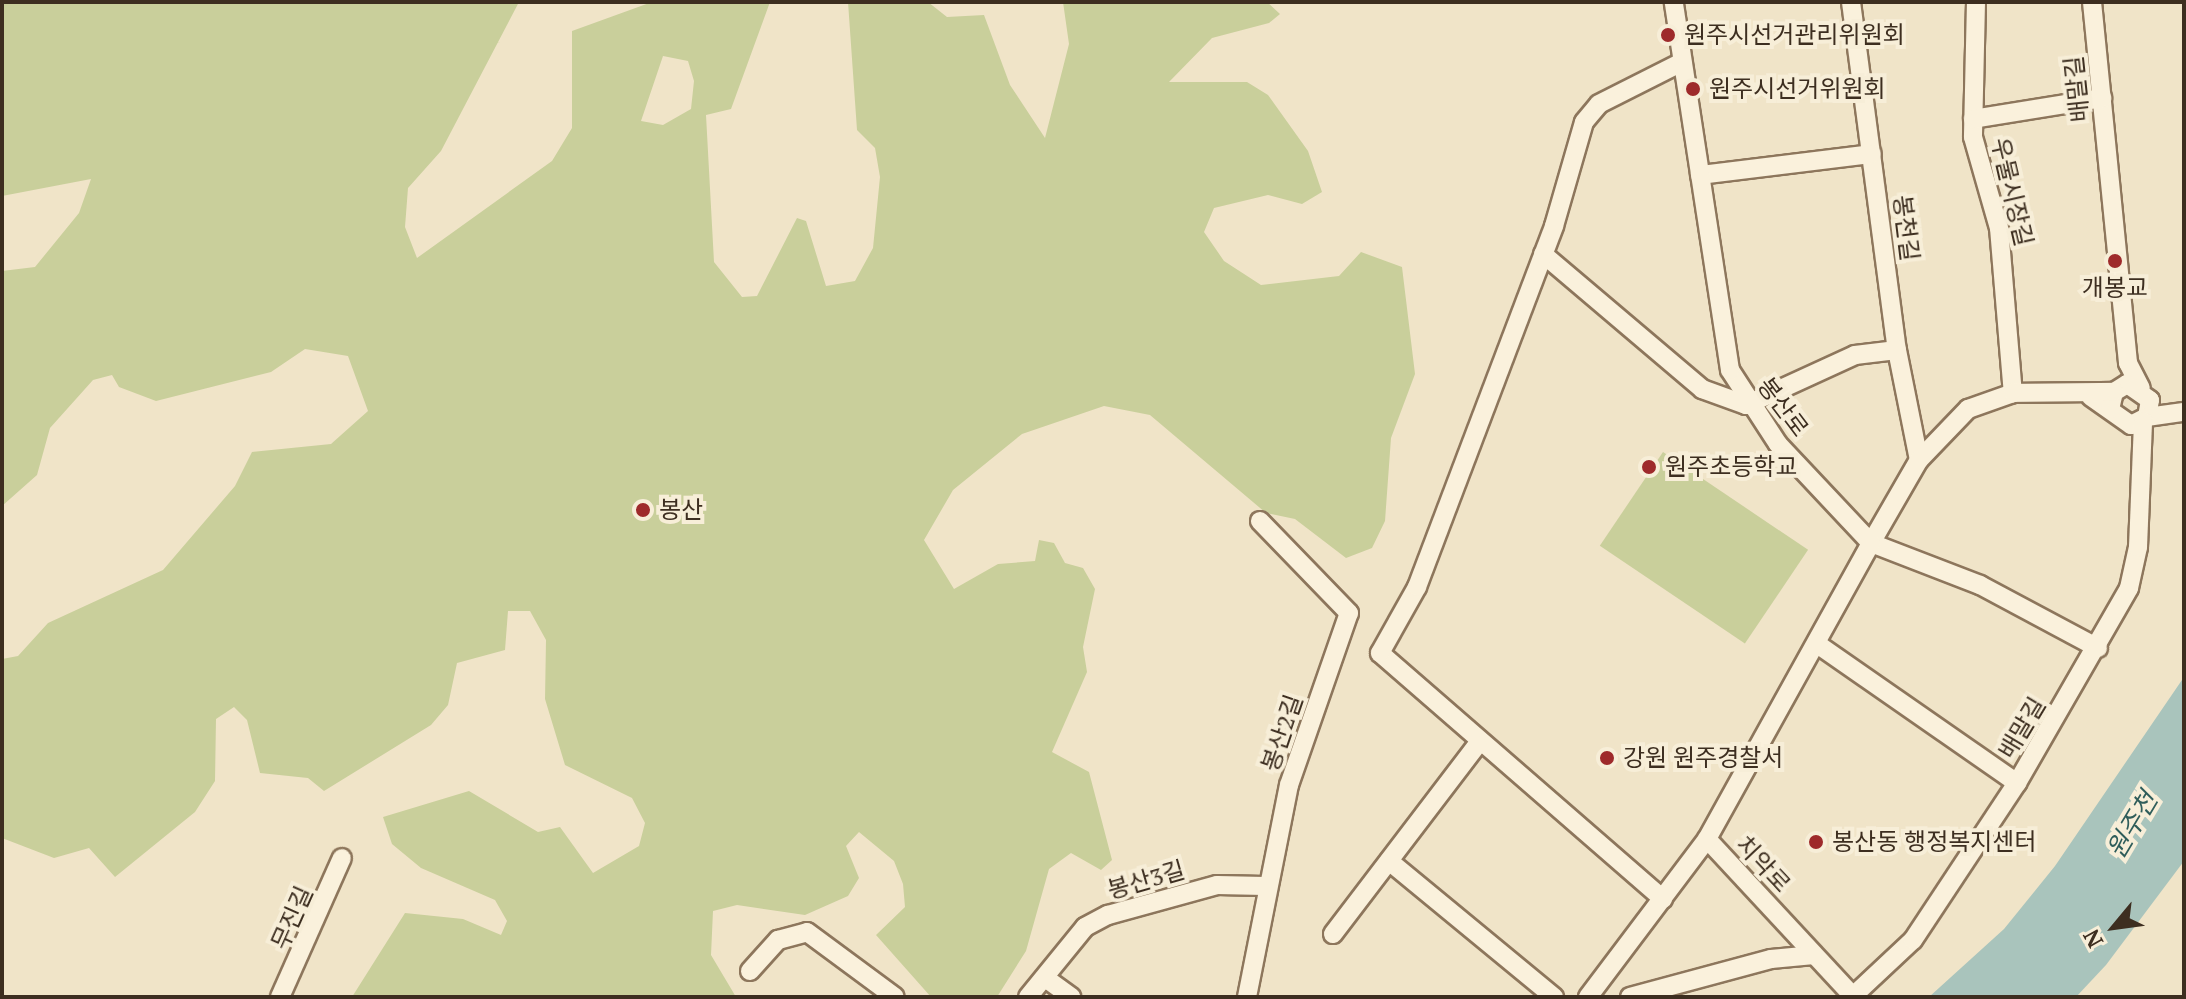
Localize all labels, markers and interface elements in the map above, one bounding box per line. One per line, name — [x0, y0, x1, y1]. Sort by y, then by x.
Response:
place label: 원주시선거관리위원회 — [1684, 21, 1905, 49]
marker: 원주시선거관리위원회 — [1659, 26, 1677, 44]
street label: 배말길 — [2059, 55, 2095, 123]
place label: 원주시선거위원회 — [1709, 75, 1886, 103]
marker: 원주시선거위원회 — [1684, 80, 1702, 98]
street label: 우물시장길 — [1986, 135, 2038, 249]
street label: 봉천길 — [1888, 193, 1924, 263]
marker: 개봉교 — [2106, 252, 2124, 270]
place label: 개봉교 — [2082, 274, 2148, 302]
street label: 봉산로 — [1752, 372, 1814, 442]
place label: 원주초등학교 — [1665, 453, 1797, 481]
marker: 원주초등학교 — [1640, 458, 1658, 476]
place label: 봉산 — [659, 496, 703, 524]
marker: 봉산 — [634, 501, 652, 519]
street label: 봉산2길 — [1256, 691, 1308, 775]
street label: 배말길 — [1993, 692, 2051, 764]
place label: 강원 원주경찰서 — [1623, 744, 1783, 772]
marker: 강원 원주경찰서 — [1598, 749, 1616, 767]
water label: 원주천 — [2100, 786, 2164, 864]
place label: 봉산동 행정복지센터 — [1832, 828, 2037, 856]
street label: 치악로 — [1730, 830, 1796, 898]
marker: 봉산동 행정복지센터 — [1807, 833, 1825, 851]
street label: 봉산3길 — [1104, 855, 1188, 905]
street label: 무진길 — [265, 882, 319, 954]
north arrow — [2074, 887, 2154, 967]
text: N — [2076, 925, 2109, 953]

